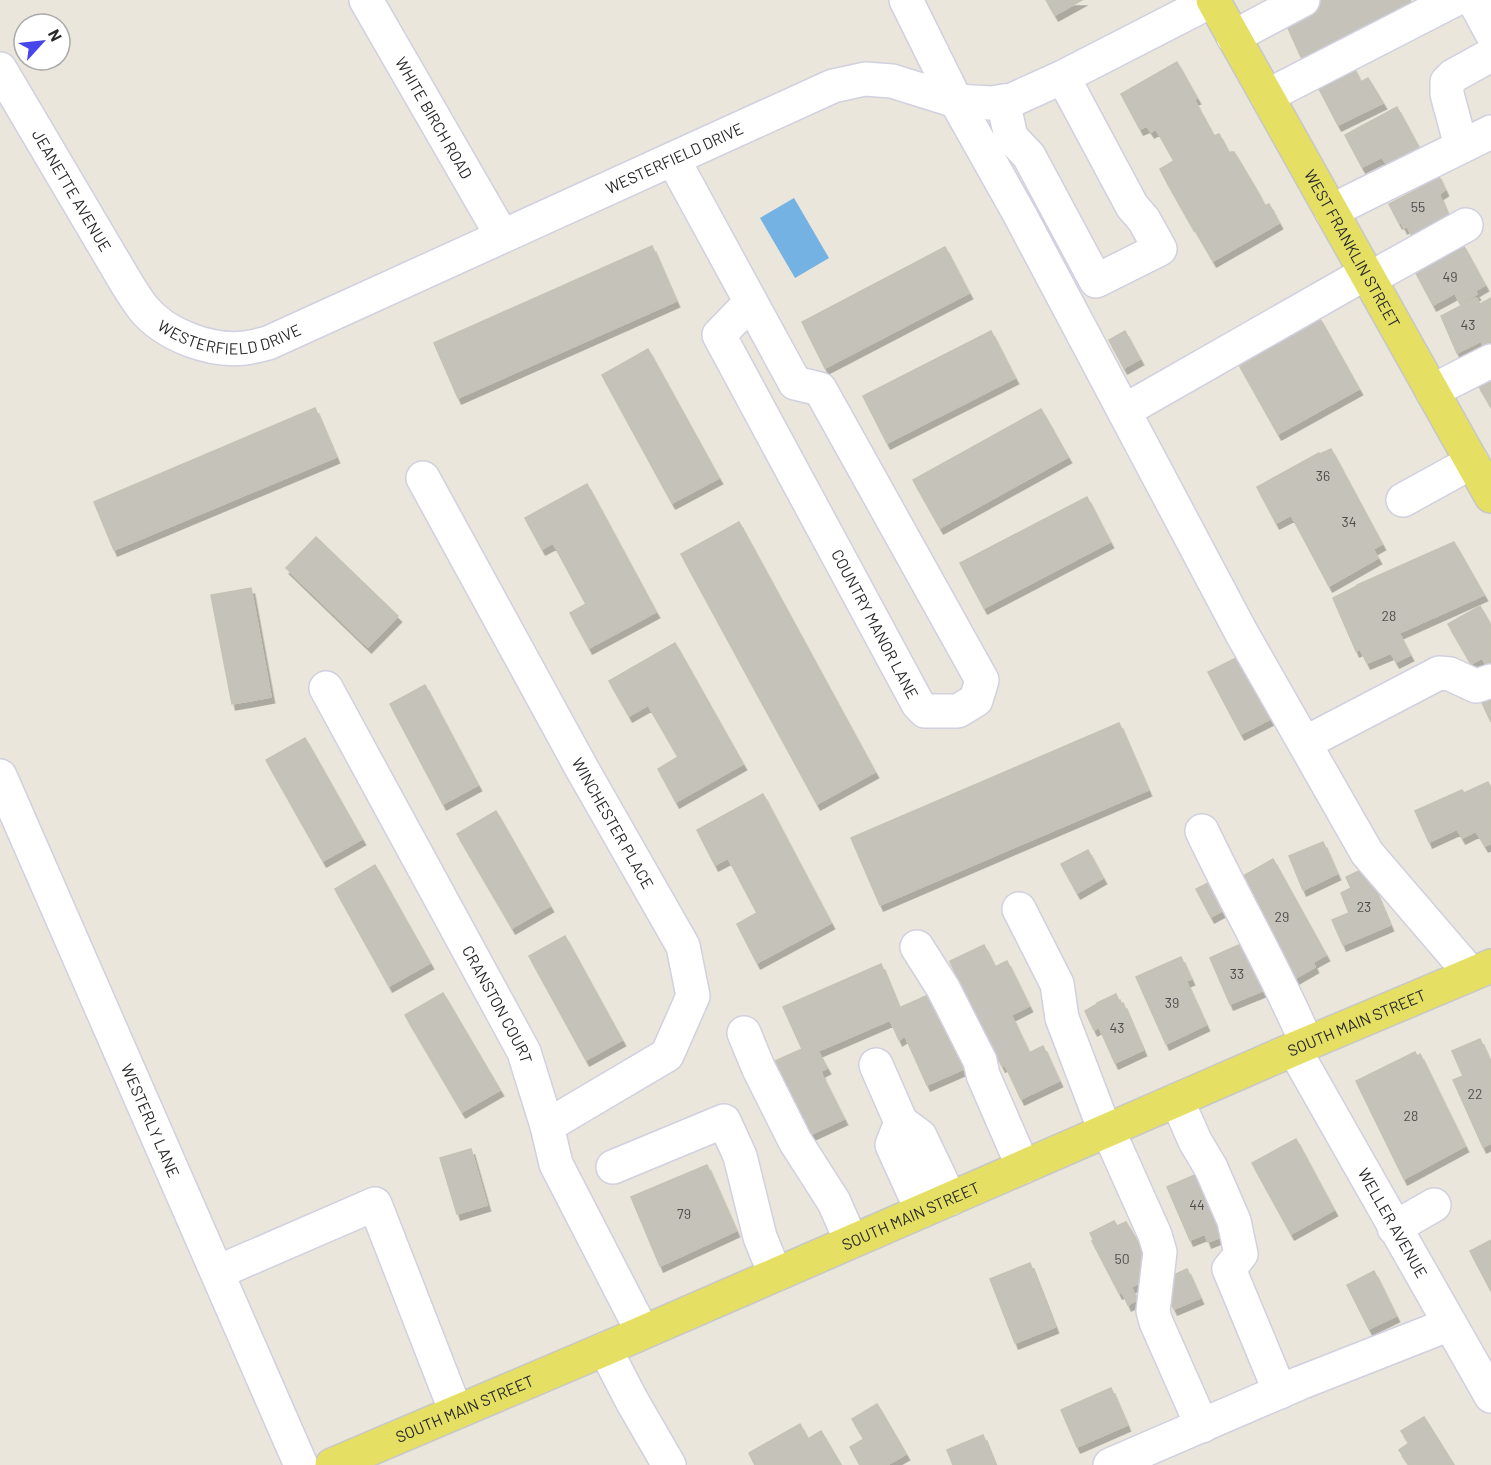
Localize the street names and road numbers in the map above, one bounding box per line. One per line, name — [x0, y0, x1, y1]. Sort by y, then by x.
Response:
street label: WHITE BIRCH ROAD — [392, 53, 477, 182]
street label: WESTERFIELD DRIVE — [602, 118, 746, 197]
street label: JEANETTE AVENUE — [29, 126, 116, 255]
street label: WEST FRANKLIN STREET — [1301, 166, 1405, 331]
street label: WESTERFIELD DRIVE — [156, 308, 306, 334]
street label: COUNTRY MANOR LANE — [828, 546, 923, 702]
street label: WINCHESTER PLACE — [569, 754, 658, 892]
street label: CRANSTON COURT — [459, 942, 537, 1065]
street label: SOUTH MAIN STREET — [1284, 985, 1428, 1060]
street label: WESTERLY LANE — [118, 1061, 184, 1180]
street label: WELLER AVENUE — [1355, 1164, 1432, 1281]
street label: SOUTH MAIN STREET — [839, 1177, 982, 1254]
street label: SOUTH MAIN STREET — [392, 1370, 536, 1446]

